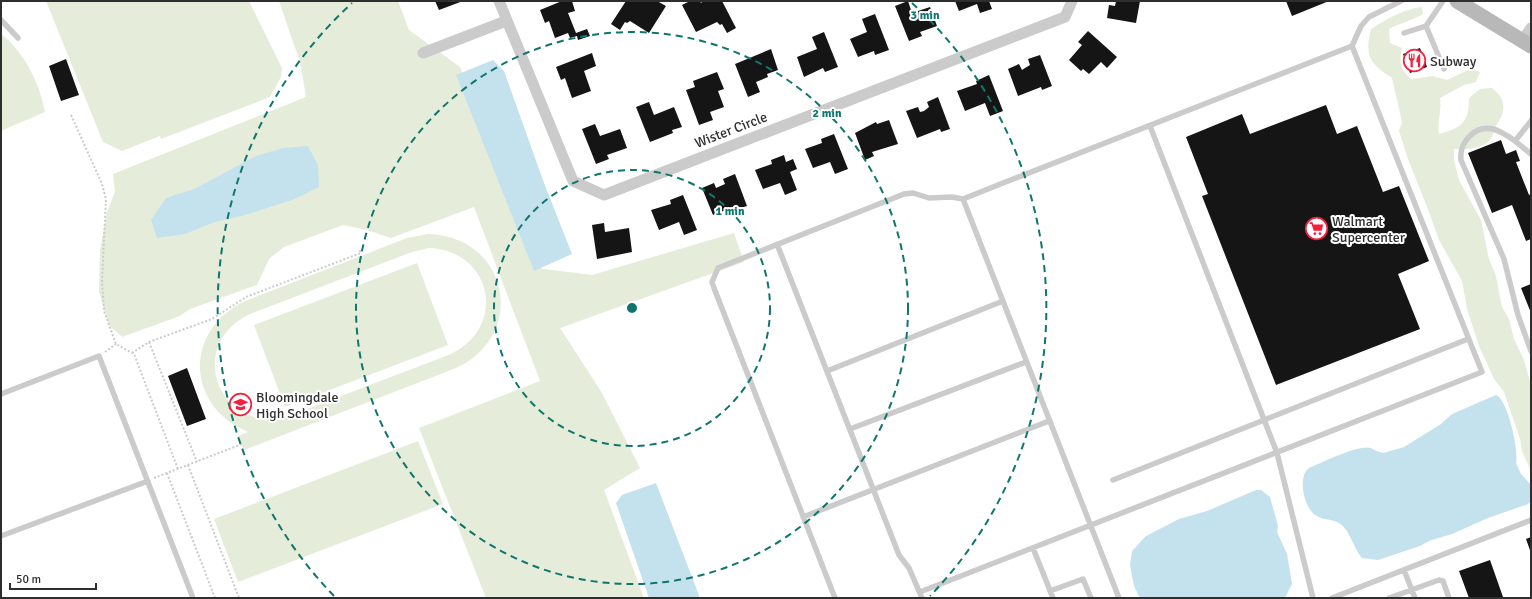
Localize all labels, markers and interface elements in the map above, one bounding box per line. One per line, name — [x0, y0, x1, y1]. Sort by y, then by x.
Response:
text: 3 min — [911, 8, 940, 23]
restaurant icon: Subway — [1402, 48, 1428, 74]
place label: Subway — [1430, 53, 1477, 70]
text: 2 min — [813, 106, 842, 121]
street label: Wister Circle — [692, 108, 770, 152]
text: 1 min — [716, 204, 745, 219]
place label: Walmart Supercenter — [1332, 213, 1406, 246]
supermarket icon: Walmart Supercenter — [1303, 216, 1329, 242]
centre of rings — [625, 301, 639, 315]
place label: Bloomingdale High School — [256, 389, 338, 422]
school or university icon: Bloomingdale High School — [227, 392, 253, 418]
scale bar — [10, 565, 96, 591]
text: 50 m — [16, 572, 41, 587]

